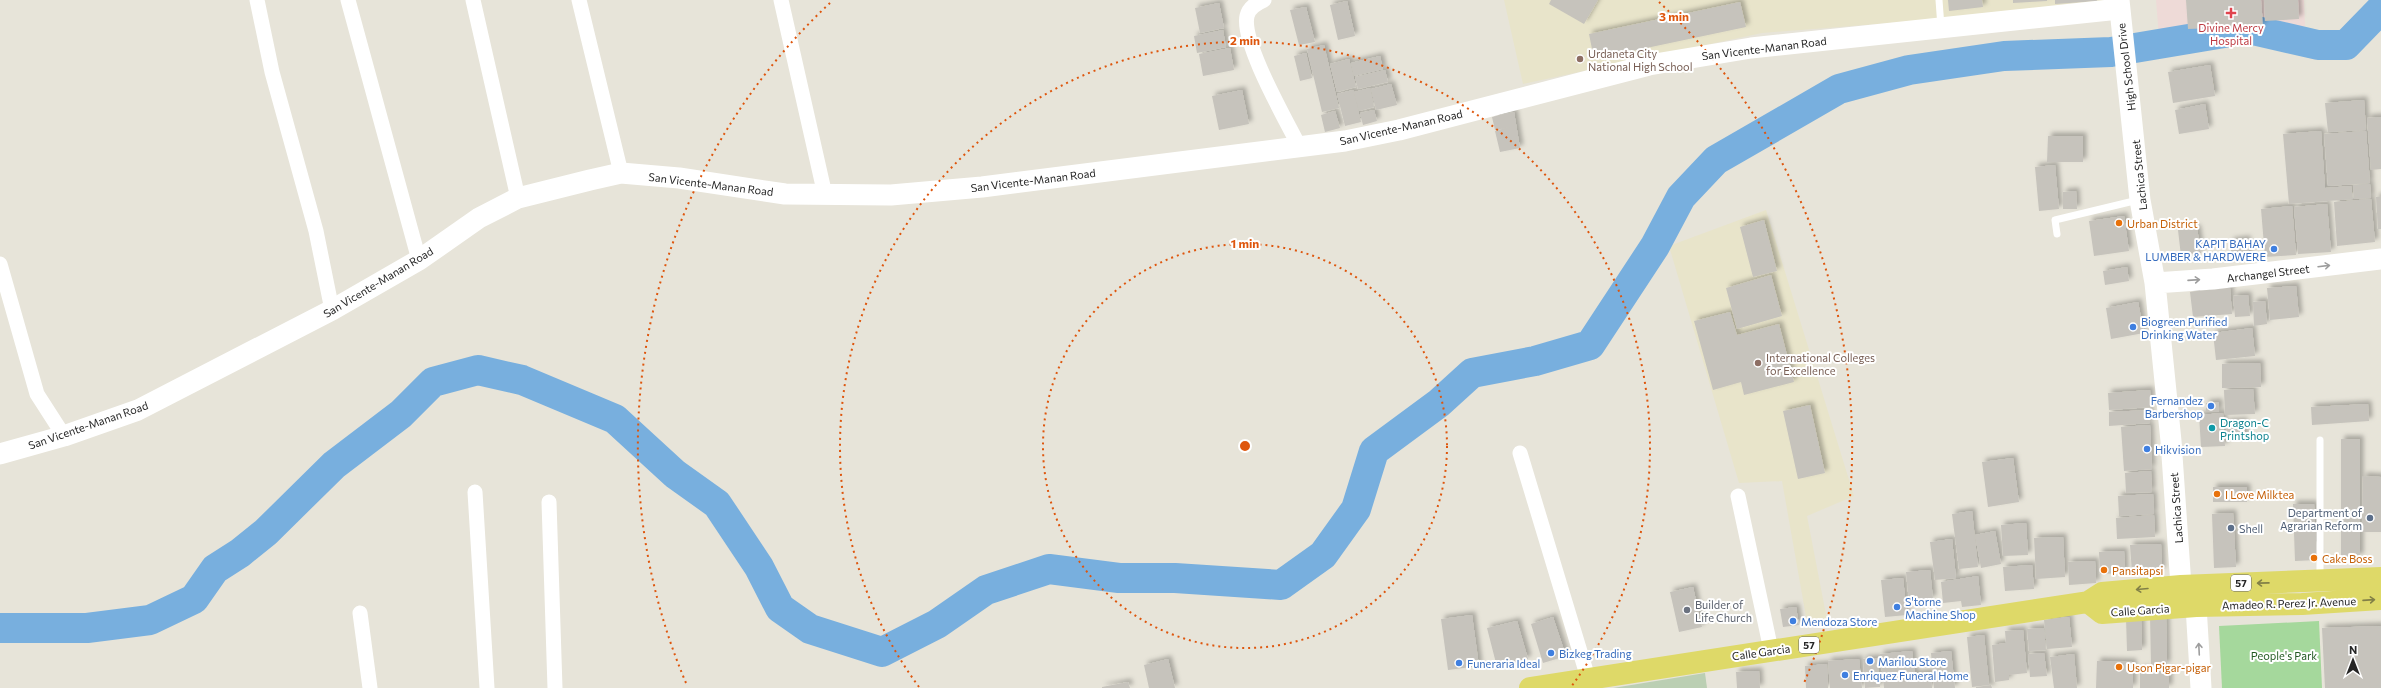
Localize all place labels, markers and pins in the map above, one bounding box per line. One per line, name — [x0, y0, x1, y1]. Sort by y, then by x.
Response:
marker: Divine Mercy Hospital — [2225, 7, 2237, 19]
place label: Divine Mercy Hospital — [2198, 21, 2264, 47]
place label: Urdaneta City National High School — [1588, 47, 1693, 73]
marker: Urdaneta City National High School — [1575, 54, 1585, 64]
place label: Urban District — [2127, 217, 2198, 230]
marker: Urban District — [2114, 218, 2124, 228]
place label: KAPIT BAHAY LUMBER & HARDWERE — [2145, 237, 2266, 263]
marker: KAPIT BAHAY LUMBER & HARDWERE — [2269, 244, 2279, 254]
place label: Biogreen Purified Drinking Water — [2141, 315, 2227, 341]
marker: Biogreen Purified Drinking Water — [2128, 322, 2138, 332]
place label: International Colleges for Excellence — [1766, 351, 1875, 377]
marker: International Colleges for Excellence — [1753, 358, 1763, 368]
place label: Fernandez Barbershop — [2145, 394, 2204, 420]
marker: Fernandez Barbershop — [2206, 401, 2216, 411]
place label: Dragon-C Printshop — [2220, 416, 2269, 442]
marker: Dragon-C Printshop — [2207, 423, 2217, 433]
centre of rings — [1238, 439, 1252, 453]
place label: Hikvision — [2155, 443, 2201, 456]
marker: Hikvision — [2142, 444, 2152, 454]
place label: I Love Milktea — [2225, 488, 2294, 501]
marker: I Love Milktea — [2212, 489, 2222, 499]
place label: Department of Agrarian Reform — [2280, 506, 2363, 532]
marker: Department of Agrarian Reform — [2365, 513, 2375, 523]
place label: Shell — [2239, 522, 2263, 535]
marker: Shell — [2226, 523, 2236, 533]
place label: Cake Boss — [2322, 552, 2372, 565]
marker: Cake Boss — [2309, 553, 2319, 563]
place label: Pansitapsi — [2112, 564, 2163, 577]
marker: Pansitapsi — [2099, 565, 2109, 575]
place label: S'torne Machine Shop — [1905, 595, 1976, 621]
place label: Builder of Life Church — [1695, 598, 1752, 624]
marker: S'torne Machine Shop — [1892, 602, 1902, 612]
marker: Builder of Life Church — [1682, 605, 1692, 615]
place label: Mendoza Store — [1801, 615, 1877, 628]
marker: Mendoza Store — [1788, 616, 1798, 626]
place label: Bizkeg Trading — [1559, 647, 1632, 660]
marker: Bizkeg Trading — [1546, 648, 1556, 658]
place label: Marilou Store — [1878, 655, 1947, 668]
marker: Marilou Store — [1865, 656, 1875, 666]
place label: Funeraria Ideal — [1467, 657, 1540, 670]
marker: Funeraria Ideal — [1454, 658, 1464, 668]
place label: Uson Pigar-pigar — [2127, 661, 2211, 674]
marker: Uson Pigar-pigar — [2114, 662, 2124, 672]
place label: Enriquez Funeral Home — [1853, 669, 1969, 682]
marker: Enriquez Funeral Home — [1840, 670, 1850, 680]

